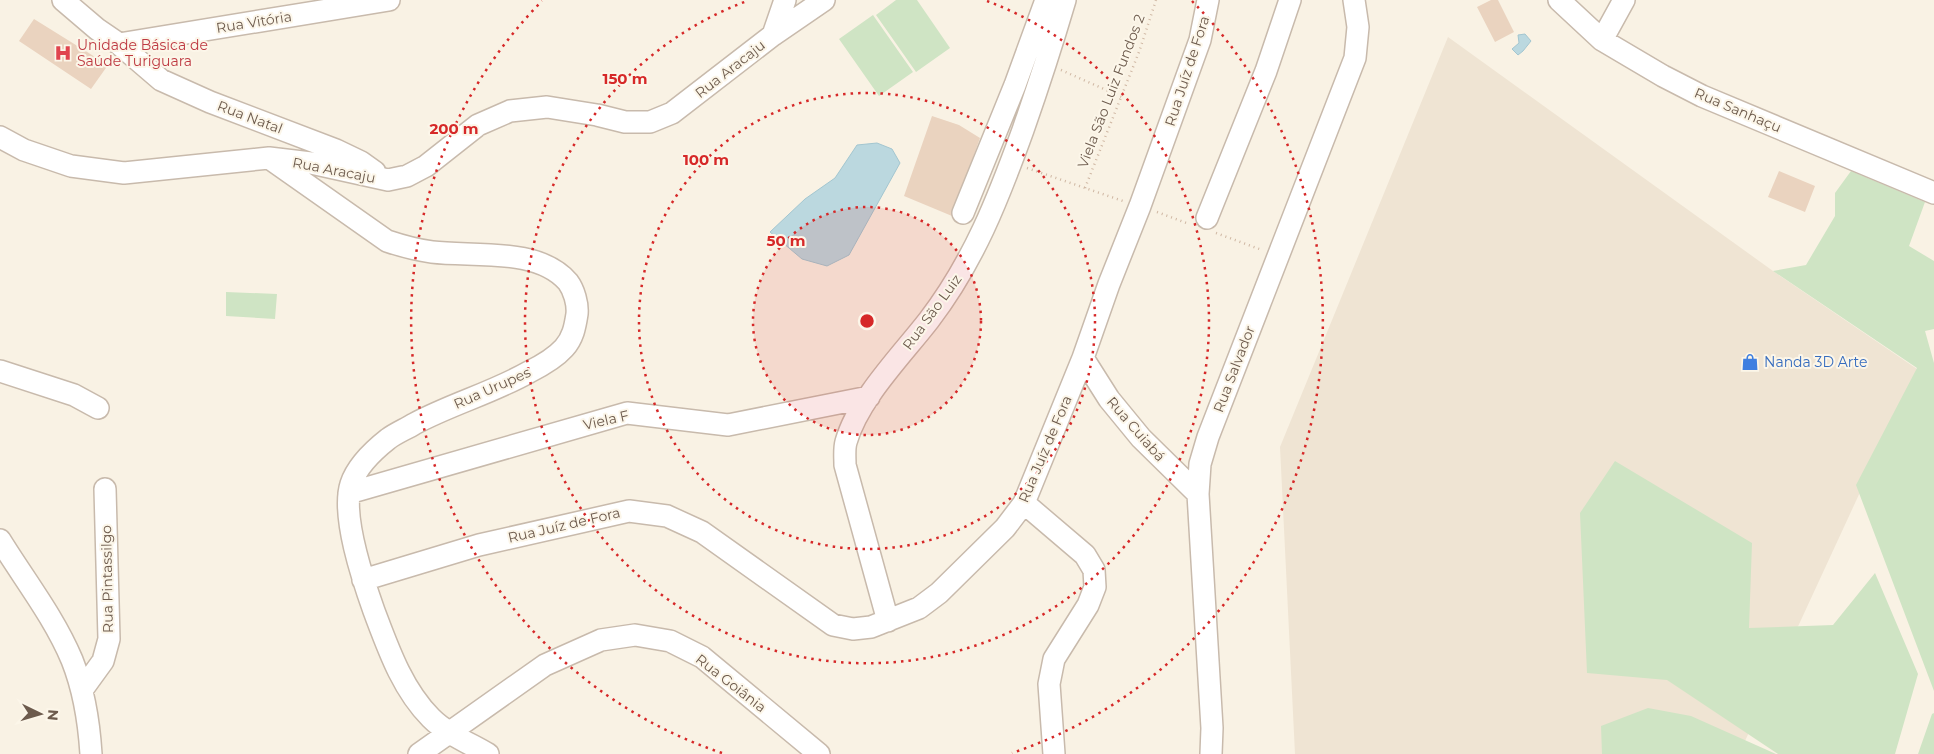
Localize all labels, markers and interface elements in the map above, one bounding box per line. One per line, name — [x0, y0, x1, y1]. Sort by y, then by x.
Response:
street label: Rua Vitória — [215, 7, 293, 37]
street label: Viela São Luiz Fundos 2 — [1073, 12, 1149, 170]
street label: Rua Juíz de Fora — [1161, 14, 1213, 128]
place label: Unidade Básica de Saúde Turiguara — [77, 36, 208, 70]
street label: Rua Aracaju — [691, 36, 769, 102]
hospital icon: Unidade Básica de Saúde Turiguara — [53, 43, 73, 63]
text: 150 m — [603, 69, 647, 88]
street label: Rua Sanhaçu — [1692, 84, 1784, 136]
street label: Rua Natal — [215, 96, 285, 138]
text: 200 m — [429, 119, 479, 138]
text: 100 m — [683, 150, 729, 169]
street label: Rua Aracaju — [291, 153, 377, 187]
text: 50 m — [766, 231, 806, 250]
street label: Rua São Luiz — [898, 271, 966, 353]
centre of rings — [858, 312, 876, 330]
street label: Rua Salvador — [1209, 323, 1259, 415]
shop icon: Nanda 3D Arte — [1740, 352, 1760, 372]
place label: Nanda 3D Arte — [1764, 353, 1867, 371]
street label: Rua Urupes — [451, 363, 533, 413]
street label: Rua Juíz de Fora — [1014, 393, 1076, 505]
street label: Rua Cuiabá — [1103, 393, 1169, 465]
street label: Viela F — [581, 406, 631, 434]
street label: Rua Juíz de Fora — [506, 503, 622, 547]
street label: Rua Pintassilgo — [97, 525, 117, 633]
street label: Rua Goiânia — [692, 650, 770, 716]
north arrow — [15, 689, 65, 739]
text: N — [43, 709, 62, 722]

